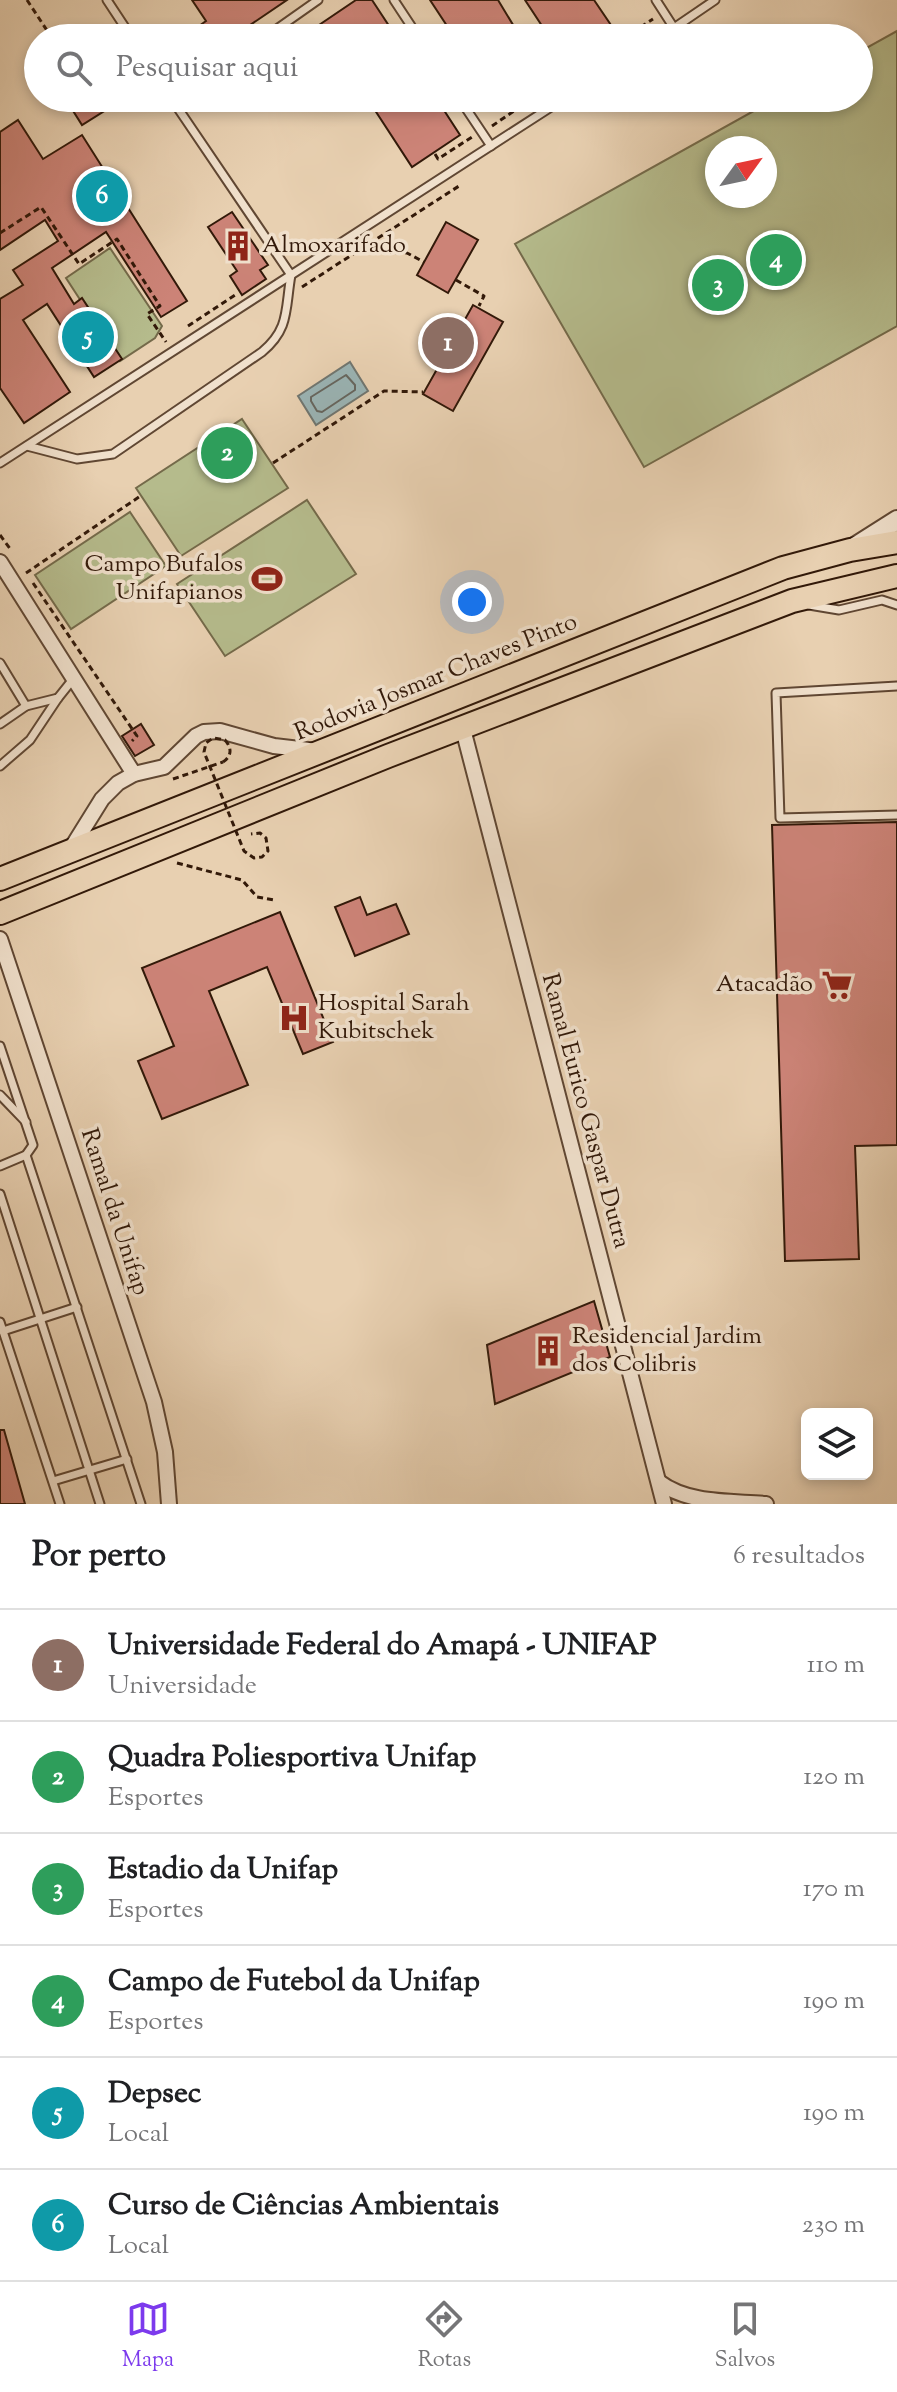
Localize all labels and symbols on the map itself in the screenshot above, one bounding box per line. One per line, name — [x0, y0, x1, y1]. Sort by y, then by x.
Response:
north arrow — [705, 136, 777, 208]
pin: 6 — [76, 166, 128, 226]
building icon: Almoxarifado — [221, 229, 255, 263]
place label: Almoxarifado — [262, 229, 406, 263]
pin: 4 — [750, 230, 802, 290]
pin: 3 — [692, 255, 744, 315]
pin: 5 — [62, 307, 114, 367]
pin: 1 — [422, 313, 474, 373]
pin: 2 — [201, 423, 253, 483]
place label: Campo Bufalos Unifapianos — [84, 548, 243, 610]
sports icon: Campo Bufalos Unifapianos — [250, 562, 284, 596]
your location — [452, 582, 492, 622]
street label: Rodovia Josmar Chaves Pinto — [290, 606, 582, 750]
place label: Atacadão — [716, 968, 813, 1002]
supermarket icon: Atacadão — [820, 968, 854, 1002]
street label: Ramal Eurico Gaspar Dutra — [532, 970, 638, 1252]
place label: Hospital Sarah Kubitschek — [318, 987, 470, 1049]
hospital icon: Hospital Sarah Kubitschek — [277, 1001, 311, 1035]
street label: Ramal da Unifap — [71, 1124, 157, 1300]
place label: Residencial Jardim dos Colibris — [572, 1320, 762, 1382]
building icon: Residencial Jardim dos Colibris — [531, 1334, 565, 1368]

